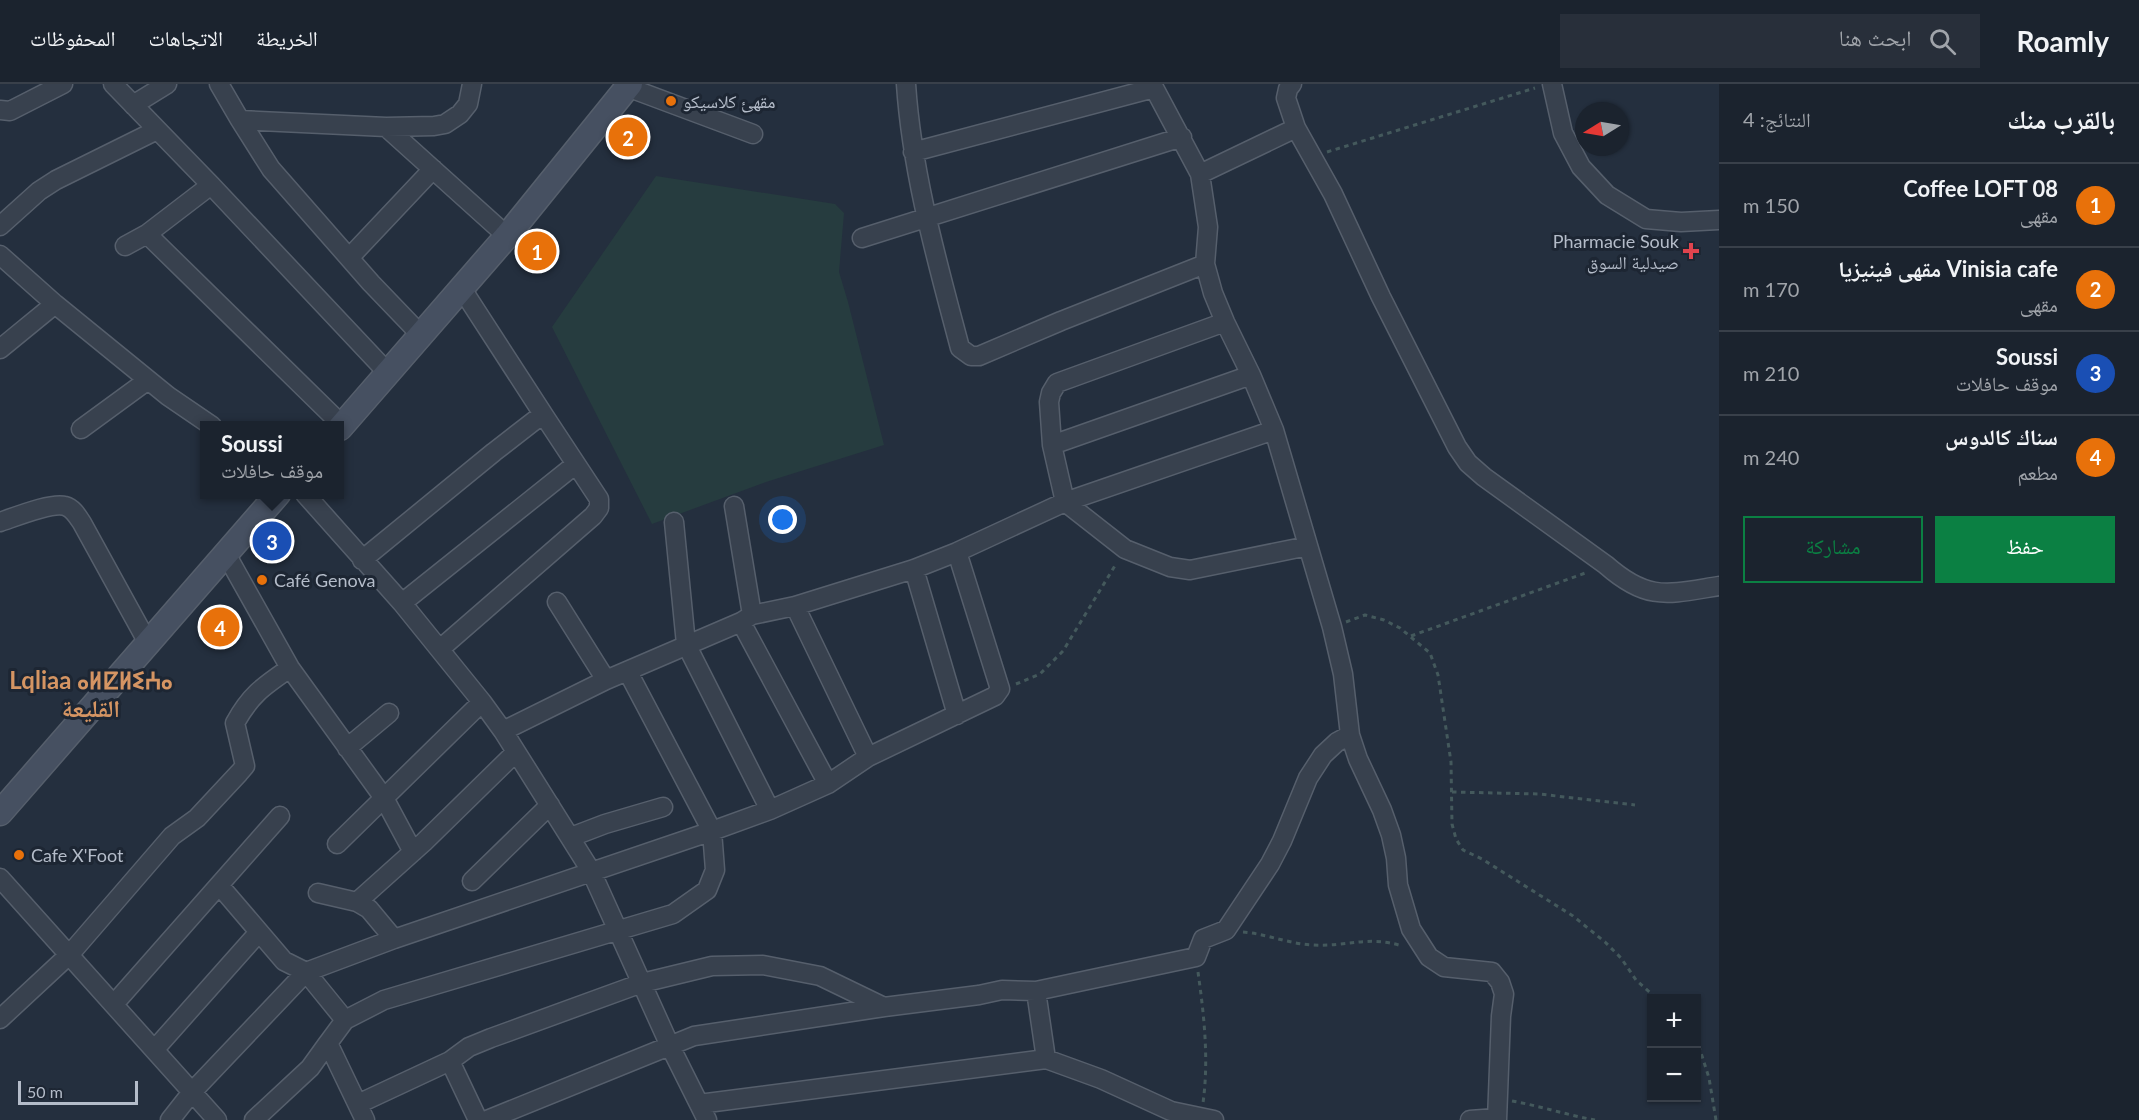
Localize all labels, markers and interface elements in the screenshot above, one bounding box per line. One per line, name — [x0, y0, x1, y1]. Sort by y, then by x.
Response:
search box — [1560, 14, 1980, 68]
text: ابحث هنا — [1839, 24, 1911, 51]
text: Roamly — [2016, 24, 2109, 58]
text: المحفوظات — [30, 25, 115, 50]
text: الاتجاهات — [148, 25, 223, 50]
text: الخريطة — [256, 25, 318, 50]
icon: search — [1926, 25, 1959, 58]
place label: مقهئ كلاسيكو — [683, 90, 775, 113]
marker: مقهئ كلاسيكو — [664, 94, 678, 108]
north arrow — [1575, 102, 1629, 156]
text: بالقرب منك — [2007, 103, 2115, 135]
text: النتائج: 4 — [1743, 107, 1811, 131]
pin: 2 — [608, 115, 648, 160]
text: Coffee LOFT 08 — [1903, 175, 2058, 202]
text: 150 m — [1743, 193, 1799, 217]
text: 1 — [2090, 193, 2101, 217]
text: مقهى — [2020, 203, 2058, 227]
pin: 1 — [518, 228, 556, 274]
place label: Pharmacie Souk صيدلية السوق — [1553, 230, 1680, 274]
marker: Pharmacie Souk صيدلية السوق — [1684, 244, 1698, 258]
text: Vinisia cafe مقهى فينيزيا — [1838, 255, 2058, 282]
text: 170 m — [1743, 277, 1799, 301]
text: 2 — [2090, 277, 2101, 301]
text: مقهى — [2020, 292, 2058, 316]
text: Soussi — [1996, 343, 2058, 370]
text: 210 m — [1743, 361, 1799, 385]
text: 3 — [2090, 361, 2101, 385]
text: موقف حافلات — [1956, 371, 2058, 395]
popup — [200, 421, 344, 499]
text: سناك كالدوس — [1945, 423, 2058, 450]
text: Soussi — [221, 430, 283, 457]
text: 240 m — [1743, 445, 1799, 469]
text: 4 — [2090, 445, 2101, 469]
text: موقف حافلات — [221, 458, 323, 482]
text: مطعم — [2017, 460, 2058, 484]
your location — [768, 505, 797, 534]
button: مشاركة — [1743, 516, 1923, 583]
button: حفظ — [1935, 516, 2115, 583]
pin: 3 — [252, 518, 292, 564]
place label: Café Genova — [274, 569, 376, 591]
marker: Café Genova — [255, 573, 269, 587]
pin: 4 — [200, 604, 240, 650]
district label: Lqliaa ⴰⵍⵇⵍⵉⵄⴰ القليعة — [9, 665, 173, 722]
place label: Cafe X'Foot — [31, 844, 124, 866]
marker: Cafe X'Foot — [12, 848, 26, 862]
map controls — [1647, 994, 1701, 1102]
button: + — [1647, 994, 1701, 1048]
button: − — [1647, 1048, 1701, 1102]
scale bar — [18, 1078, 138, 1106]
text: 50 m — [27, 1082, 63, 1101]

